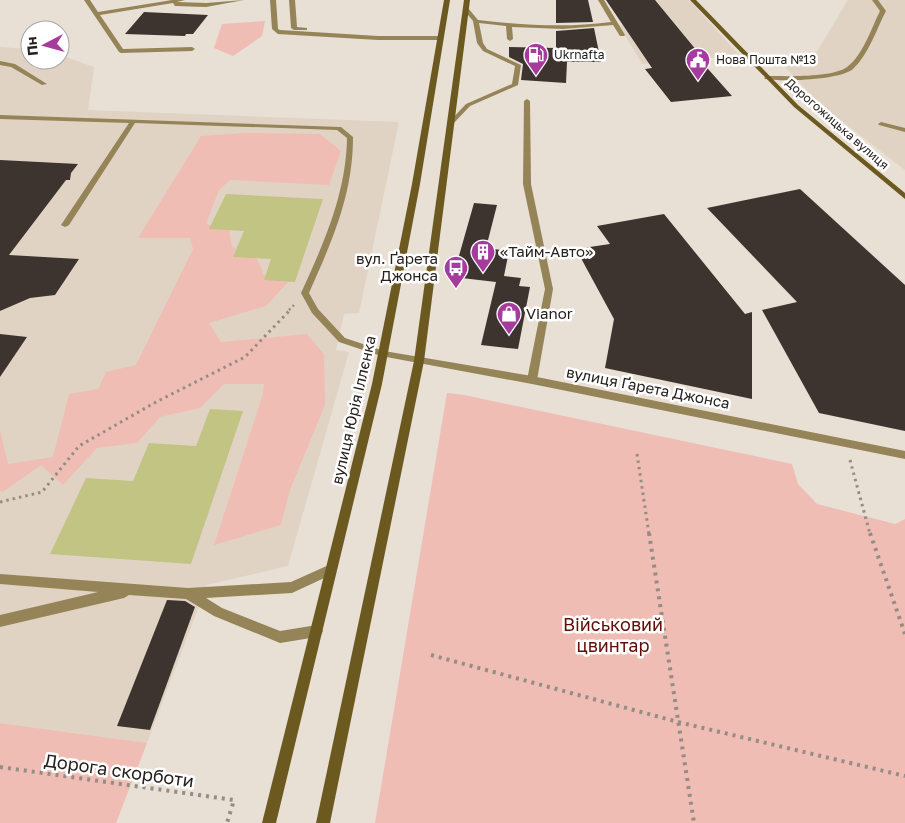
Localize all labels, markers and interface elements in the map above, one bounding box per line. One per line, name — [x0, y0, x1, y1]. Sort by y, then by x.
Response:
north arrow — [20, 20, 70, 70]
text: Пн — [22, 36, 41, 57]
fuel station icon: Ukrnafta — [523, 42, 549, 76]
place label: Ukrnafta — [554, 47, 604, 62]
public building icon: Нова Пошта №13 — [685, 47, 711, 81]
place label: Нова Пошта №13 — [716, 52, 816, 67]
street label: Дорогожицька вулиця — [783, 75, 892, 173]
building icon: «Тайм-Авто» — [470, 239, 496, 273]
place label: «Тайм-Авто» — [500, 242, 593, 260]
place label: вул. Ґарета Джонса — [356, 249, 438, 284]
bus stop icon: вул. Ґарета Джонса — [443, 255, 469, 289]
shop icon: Vianor — [496, 301, 522, 335]
place label: Vianor — [526, 304, 573, 322]
street label: вулиця Юрія Іллєнка — [327, 334, 379, 486]
street label: вулиця Ґарета Джонса — [565, 362, 731, 412]
park label: Військовий цвинтар — [563, 613, 663, 656]
street label: Дорога скорботи — [43, 749, 195, 791]

